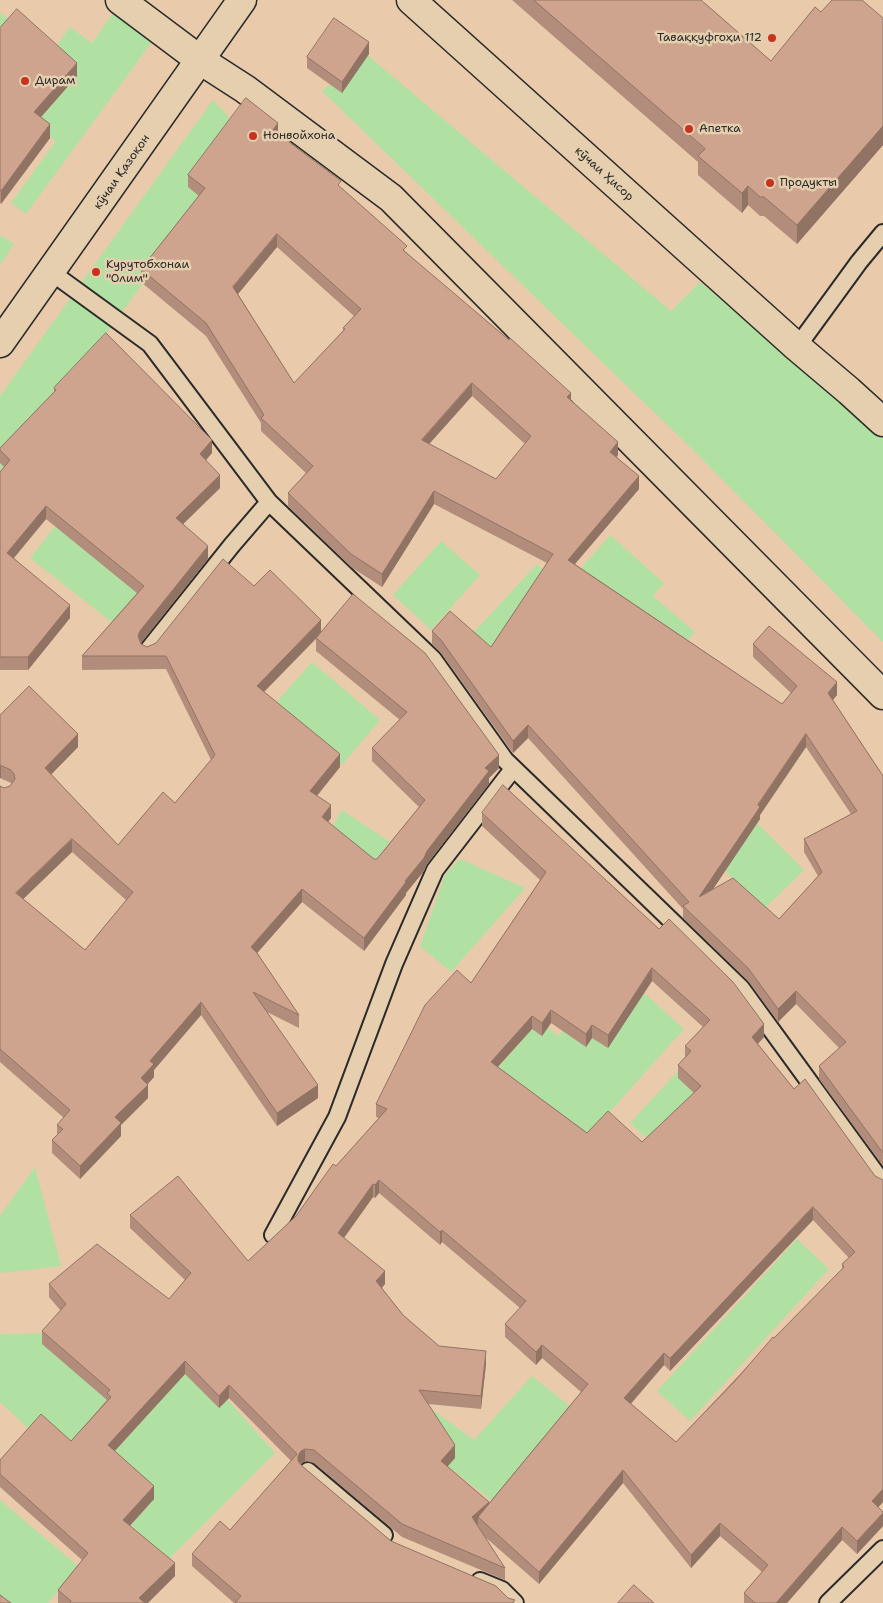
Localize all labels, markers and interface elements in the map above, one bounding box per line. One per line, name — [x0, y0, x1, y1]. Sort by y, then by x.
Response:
place label: Таваққуфгоҳи 112 — [657, 31, 762, 45]
marker: Таваққуфгоҳи 112 — [766, 32, 778, 44]
place label: Дирам — [35, 74, 75, 88]
marker: Дирам — [19, 75, 31, 87]
place label: Апетка — [699, 122, 741, 136]
marker: Апетка — [683, 123, 695, 135]
place label: Нонвойхона — [263, 129, 335, 143]
marker: Нонвойхона — [247, 130, 259, 142]
street label: кӯчаи Қазоқон — [91, 132, 153, 212]
street label: кӯчаи Ҳисор — [572, 144, 636, 204]
place label: Продукты — [780, 176, 837, 190]
marker: Продукты — [764, 177, 776, 189]
place label: Курутобхонаи "Олим" — [106, 258, 189, 286]
marker: Курутобхонаи "Олим" — [90, 266, 102, 278]

